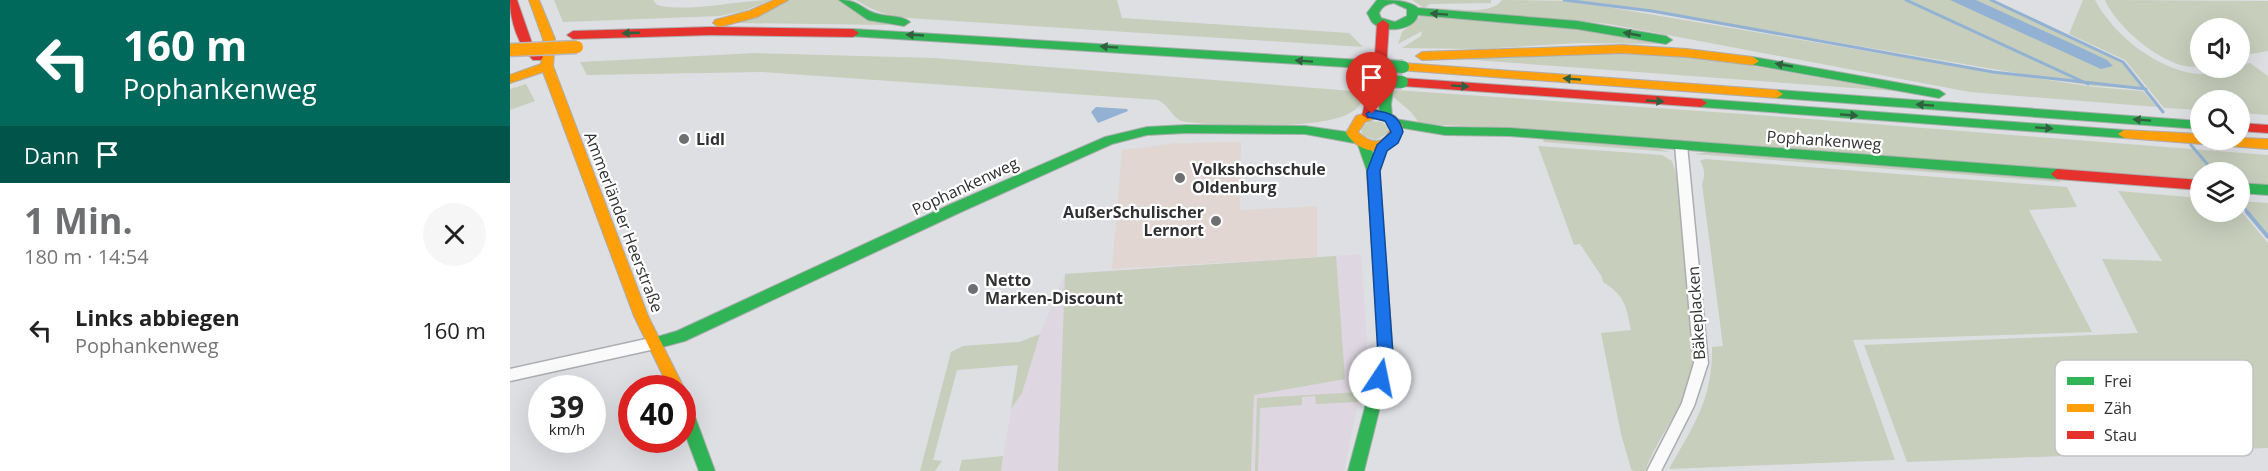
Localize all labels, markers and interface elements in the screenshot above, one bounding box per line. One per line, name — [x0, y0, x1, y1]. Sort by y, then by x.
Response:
one-way arrow — [1429, 9, 1448, 18]
text: 160 m — [123, 16, 247, 73]
map controls — [2190, 18, 2250, 222]
button: sound — [2190, 18, 2250, 78]
icon: left — [24, 24, 102, 102]
one-way arrow — [622, 28, 641, 38]
one-way arrow — [1623, 29, 1642, 38]
one-way arrow — [905, 31, 924, 40]
one-way arrow — [1100, 42, 1119, 52]
pin — [1346, 52, 1397, 114]
one-way arrow — [1294, 56, 1313, 65]
one-way arrow — [1774, 60, 1793, 69]
icon: arrive — [1355, 61, 1388, 94]
text: Pophankenweg — [123, 70, 317, 107]
one-way arrow — [1563, 75, 1582, 84]
one-way arrow — [1451, 81, 1470, 91]
button: search — [2190, 90, 2250, 150]
one-way arrow — [1645, 96, 1664, 105]
one-way arrow — [1915, 100, 1934, 109]
one-way arrow — [1840, 110, 1859, 119]
one-way arrow — [2133, 115, 2152, 125]
one-way arrow — [2034, 124, 2053, 133]
street label: Pophankenweg — [1766, 125, 1882, 155]
place label: Lidl — [696, 128, 725, 150]
street label: Ammerländer Heerstraße — [579, 129, 669, 315]
marker: Lidl — [677, 132, 691, 146]
icon: arrive — [91, 138, 124, 171]
text: Dann — [24, 140, 79, 170]
street label: Pophankenweg — [908, 152, 1022, 220]
place label: Volkshochschule Oldenburg — [1192, 158, 1326, 198]
button: layers — [2190, 162, 2250, 222]
marker: Volkshochschule Oldenburg — [1173, 171, 1187, 185]
text: 1 Min. — [24, 196, 133, 245]
place label: AußerSchulischer Lernort — [1063, 201, 1204, 241]
button: close — [423, 203, 486, 266]
marker: AußerSchulischer Lernort — [1209, 214, 1223, 228]
text: 180 m · 14:54 — [24, 243, 149, 270]
street label: Bäkeplacken — [1682, 265, 1710, 361]
place label: Netto Marken-Discount — [985, 269, 1123, 309]
marker: Netto Marken-Discount — [966, 282, 980, 296]
text: Links abbiegen — [75, 302, 240, 332]
icon: left — [24, 314, 57, 347]
text: 160 m — [422, 315, 486, 345]
text: Pophankenweg — [75, 332, 219, 359]
position arrow — [1348, 346, 1412, 410]
legend — [2055, 360, 2253, 456]
text: Frei — [2104, 370, 2132, 392]
speed limit sign: 40 — [618, 375, 696, 453]
text: 39 — [550, 386, 584, 427]
text: Zäh — [2104, 397, 2132, 419]
text: km/h — [549, 419, 585, 439]
text: Stau — [2104, 424, 2137, 446]

